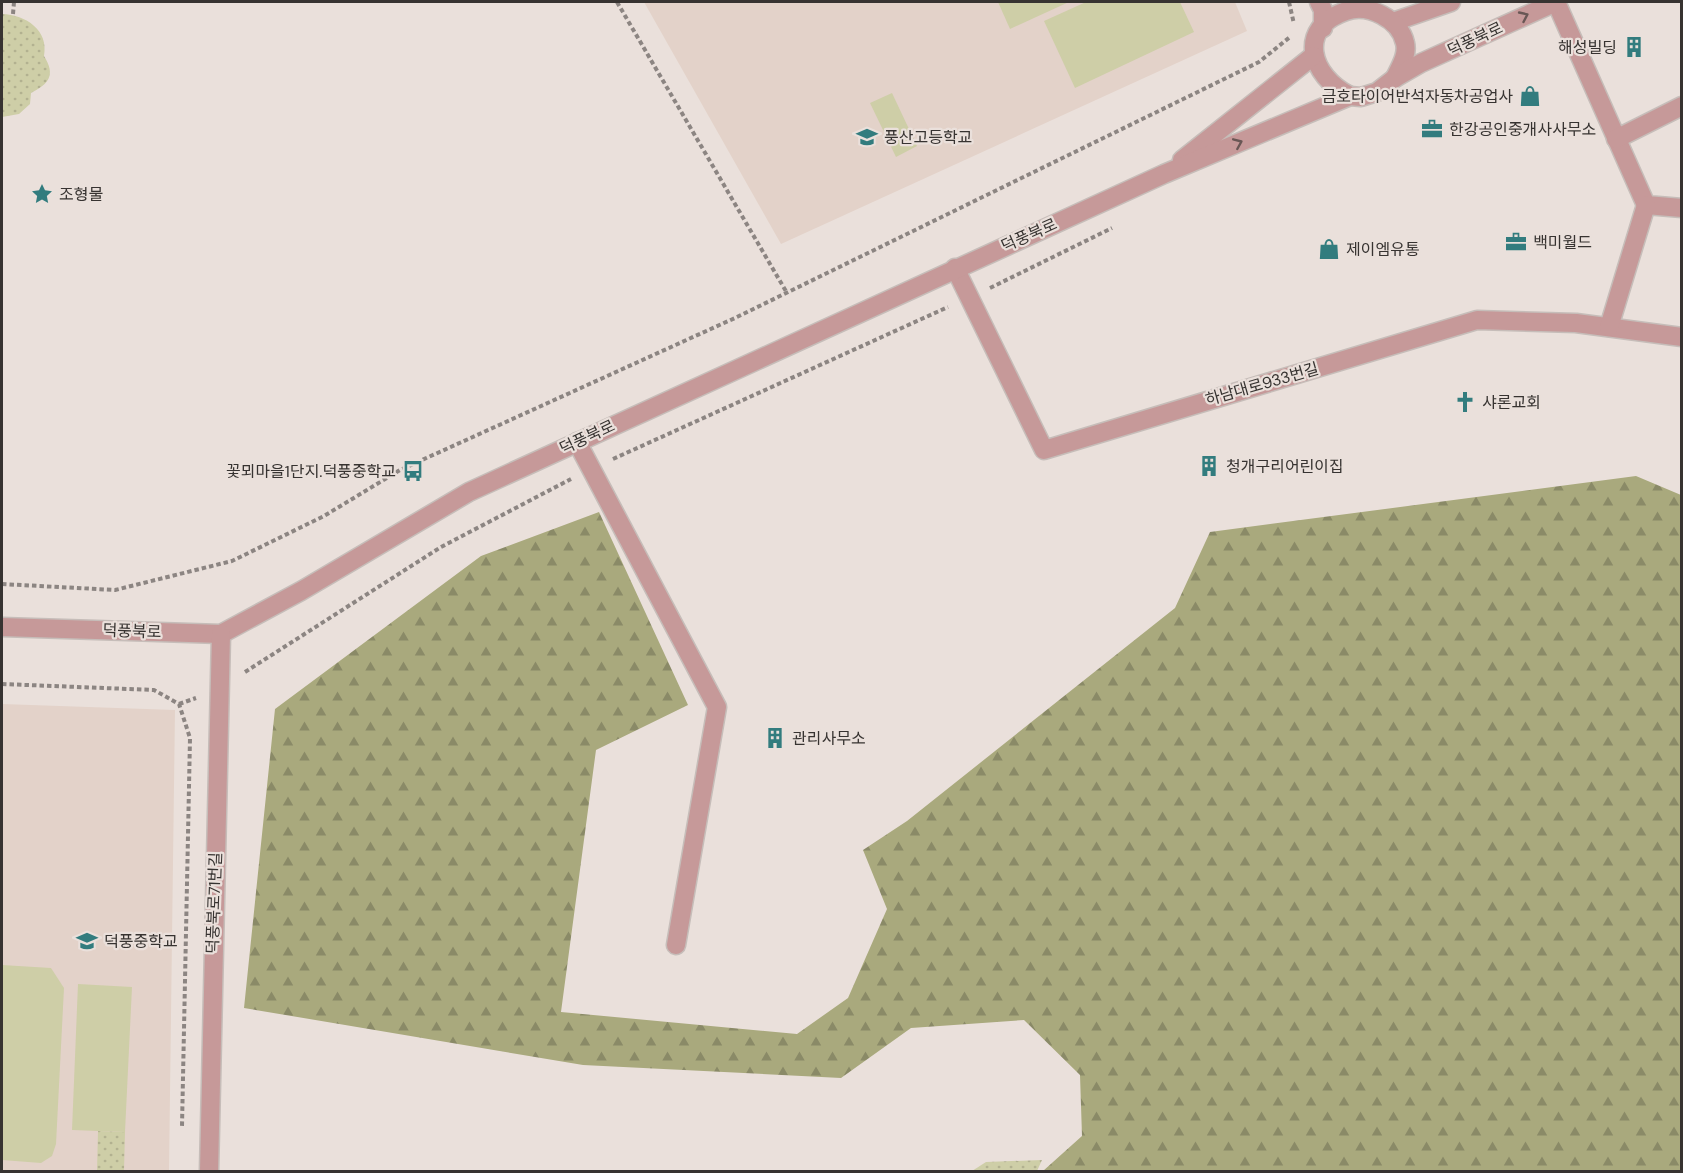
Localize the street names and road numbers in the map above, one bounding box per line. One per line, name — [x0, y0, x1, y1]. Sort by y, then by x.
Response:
street label: 덕풍북로 — [1444, 17, 1506, 61]
street label: 덕풍북로 — [998, 213, 1060, 257]
street label: 하남대로933번길 — [1203, 358, 1321, 410]
street label: 덕풍북로 — [556, 415, 618, 459]
street label: 덕풍북로 — [102, 619, 162, 643]
street label: 덕풍북로71번길 — [202, 852, 226, 954]

